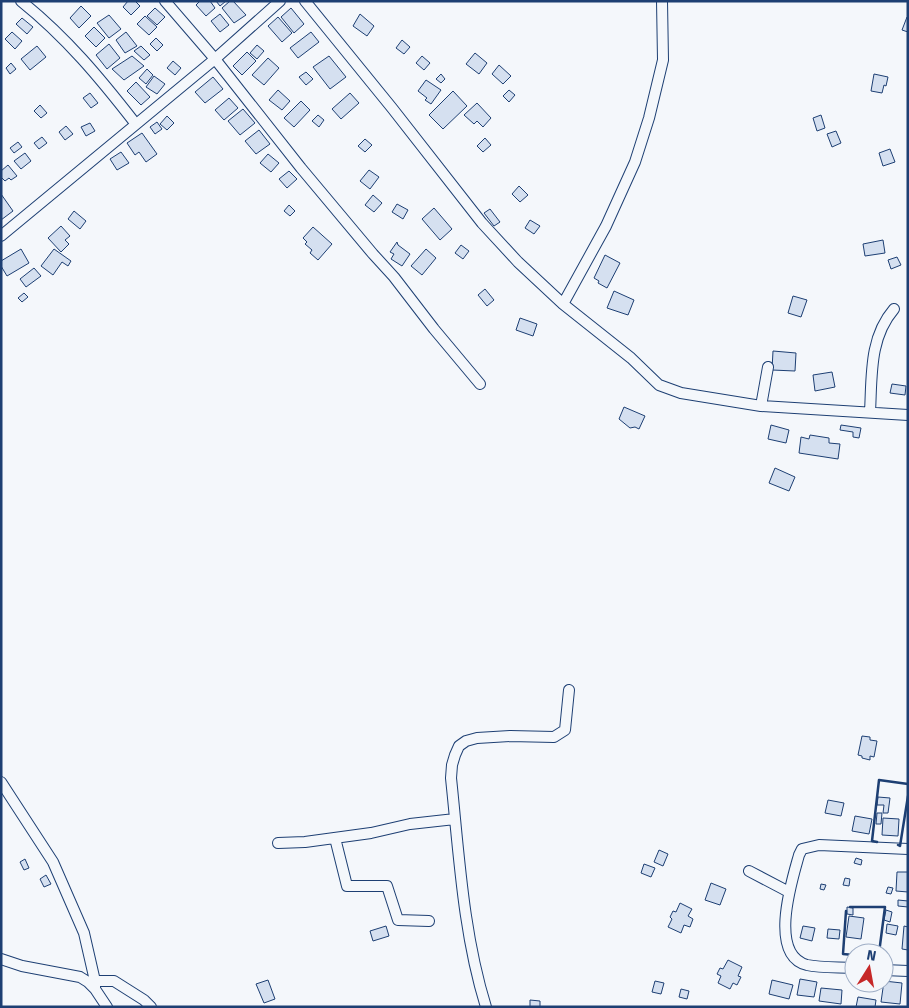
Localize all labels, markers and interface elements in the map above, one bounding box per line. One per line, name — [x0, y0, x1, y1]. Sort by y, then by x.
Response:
north arrow — [844, 943, 894, 993]
text: N — [865, 946, 878, 965]

